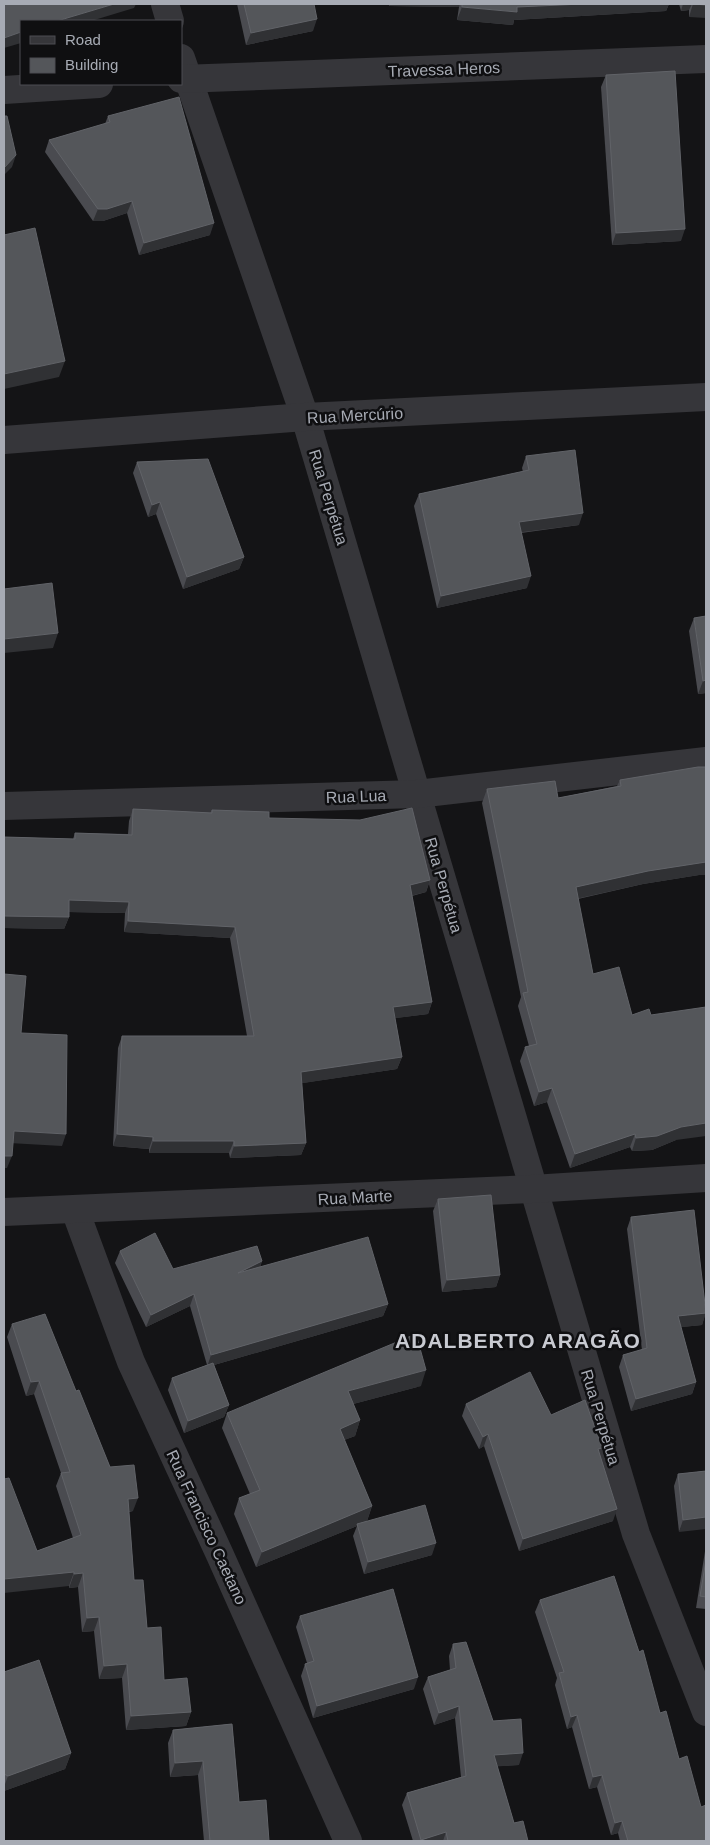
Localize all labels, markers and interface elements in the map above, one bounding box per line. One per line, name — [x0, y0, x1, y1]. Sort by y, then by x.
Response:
legend — [20, 20, 182, 85]
text: Road — [65, 31, 101, 48]
text: Building — [65, 56, 118, 73]
street label: Travessa Heros — [388, 59, 500, 80]
street label: Rua Mercúrio — [307, 404, 404, 427]
street label: Rua Perpétua — [306, 447, 351, 547]
street label: Rua Lua — [325, 787, 387, 806]
street label: Rua Perpétua — [422, 835, 465, 935]
street label: Rua Marte — [317, 1187, 393, 1208]
district label: ADALBERTO ARAGÃO — [395, 1329, 641, 1352]
street label: Rua Perpétua — [578, 1367, 623, 1467]
street label: Rua Francisco Caetano — [163, 1447, 250, 1607]

